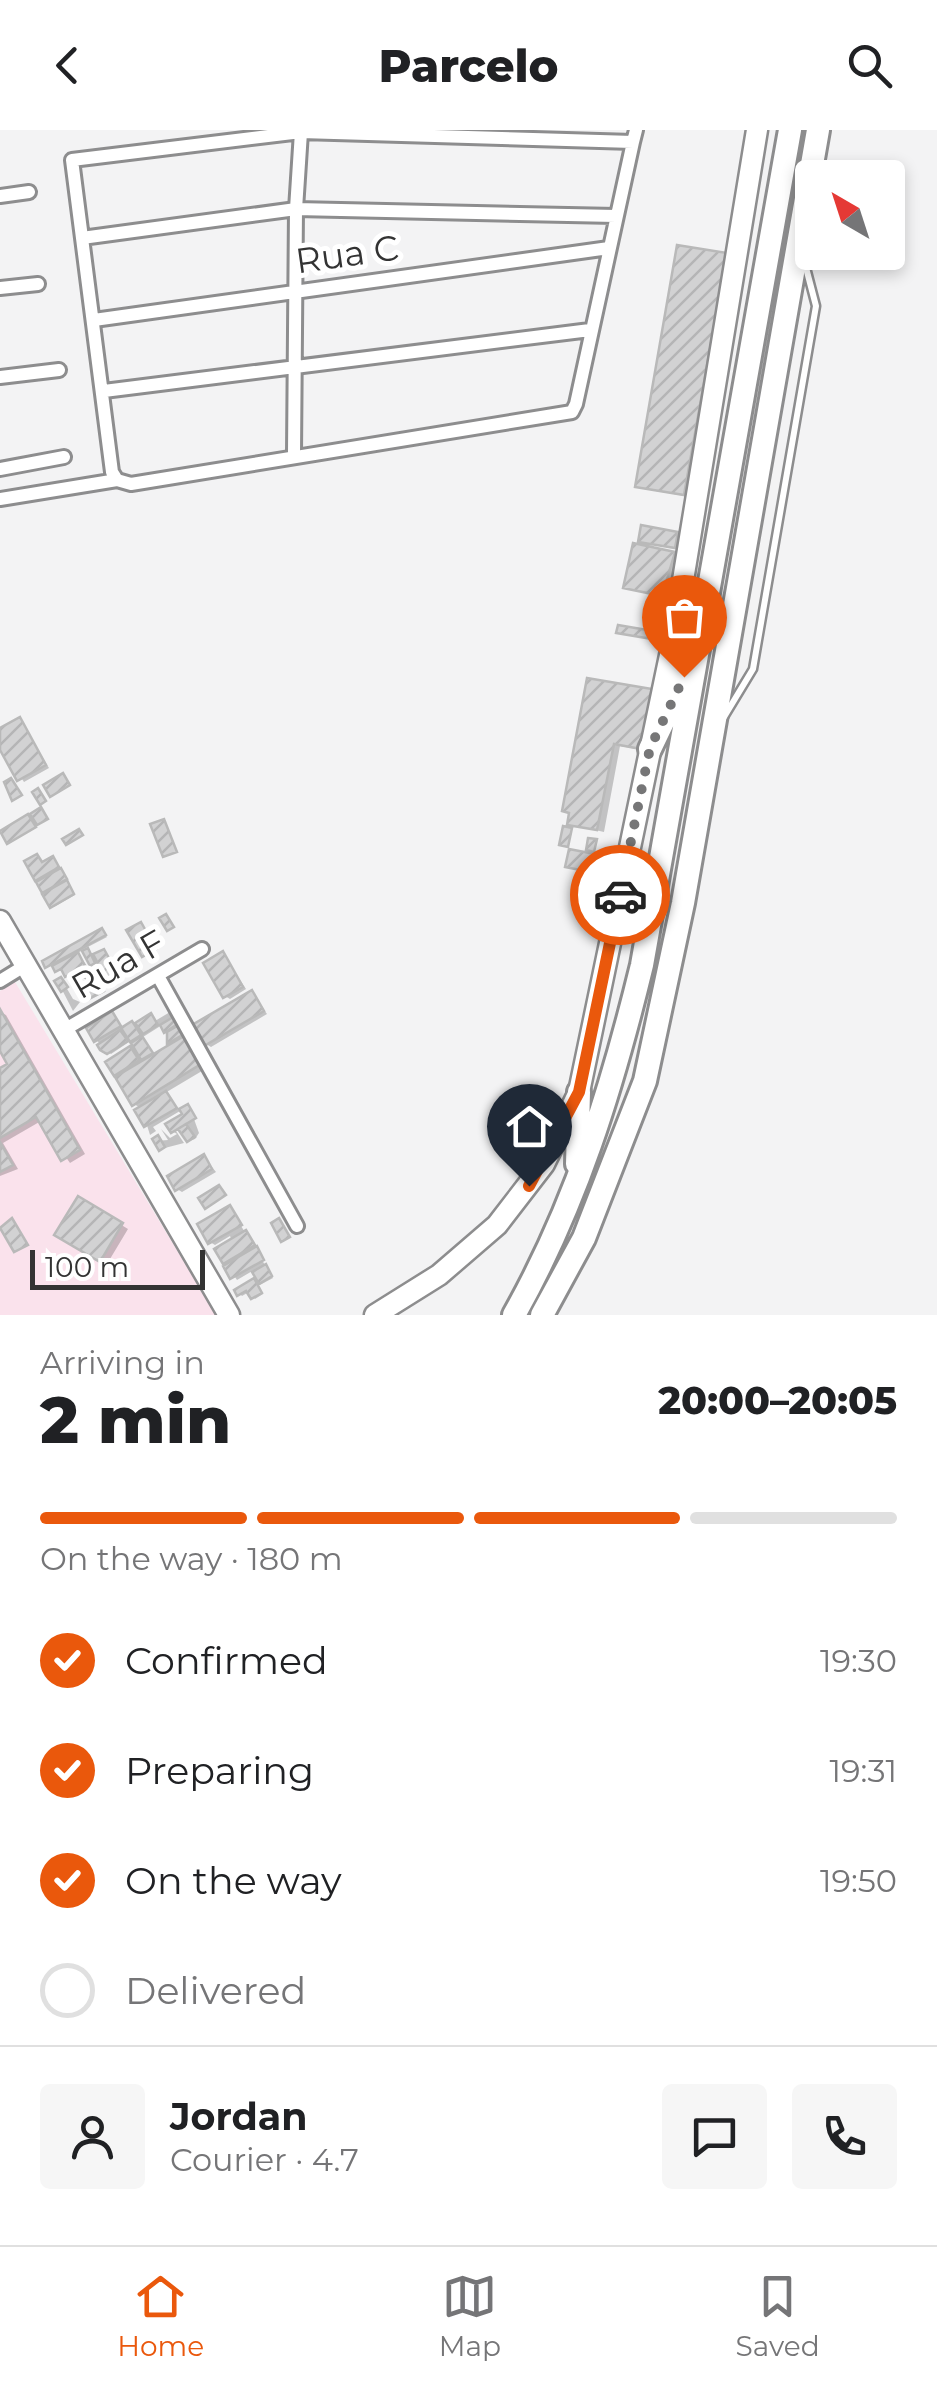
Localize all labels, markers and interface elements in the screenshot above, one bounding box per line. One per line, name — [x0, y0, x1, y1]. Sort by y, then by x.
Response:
icon: back — [40, 38, 95, 93]
text: Parcelo — [378, 38, 559, 93]
icon: search — [842, 38, 897, 93]
north arrow — [795, 160, 905, 270]
map controls — [795, 160, 905, 270]
street label: Rua C — [293, 226, 401, 282]
pin — [642, 575, 727, 678]
icon: bag — [657, 590, 712, 645]
courier — [570, 845, 670, 945]
icon: car — [593, 868, 648, 923]
street label: Rua F — [64, 920, 172, 1008]
pin — [487, 1084, 572, 1187]
icon: home — [502, 1099, 557, 1154]
scale bar — [30, 1245, 205, 1290]
text: 100 m — [45, 1250, 129, 1284]
text: Arriving in — [40, 1343, 205, 1382]
text: 20:00–20:05 — [658, 1377, 897, 1424]
text: 2 min — [40, 1380, 231, 1459]
text: On the way · 180 m — [40, 1539, 343, 1578]
icon: check — [40, 1633, 95, 1688]
text: Confirmed — [125, 1637, 328, 1684]
text: 19:30 — [820, 1641, 897, 1680]
icon: check — [40, 1743, 95, 1798]
text: Preparing — [125, 1747, 314, 1794]
text: 19:31 — [830, 1751, 897, 1790]
icon: check — [40, 1853, 95, 1908]
text: On the way — [125, 1857, 342, 1904]
text: 19:50 — [820, 1861, 897, 1900]
text: Delivered — [125, 1967, 306, 2014]
button: person — [40, 2084, 145, 2189]
button: chat — [662, 2084, 767, 2189]
button: phone — [792, 2084, 897, 2189]
text: Jordan — [170, 2093, 308, 2140]
text: Courier · 4.7 — [170, 2140, 359, 2179]
tab: Home — [117, 2269, 204, 2363]
tab: Map — [439, 2269, 501, 2363]
tab: Saved — [736, 2269, 820, 2363]

